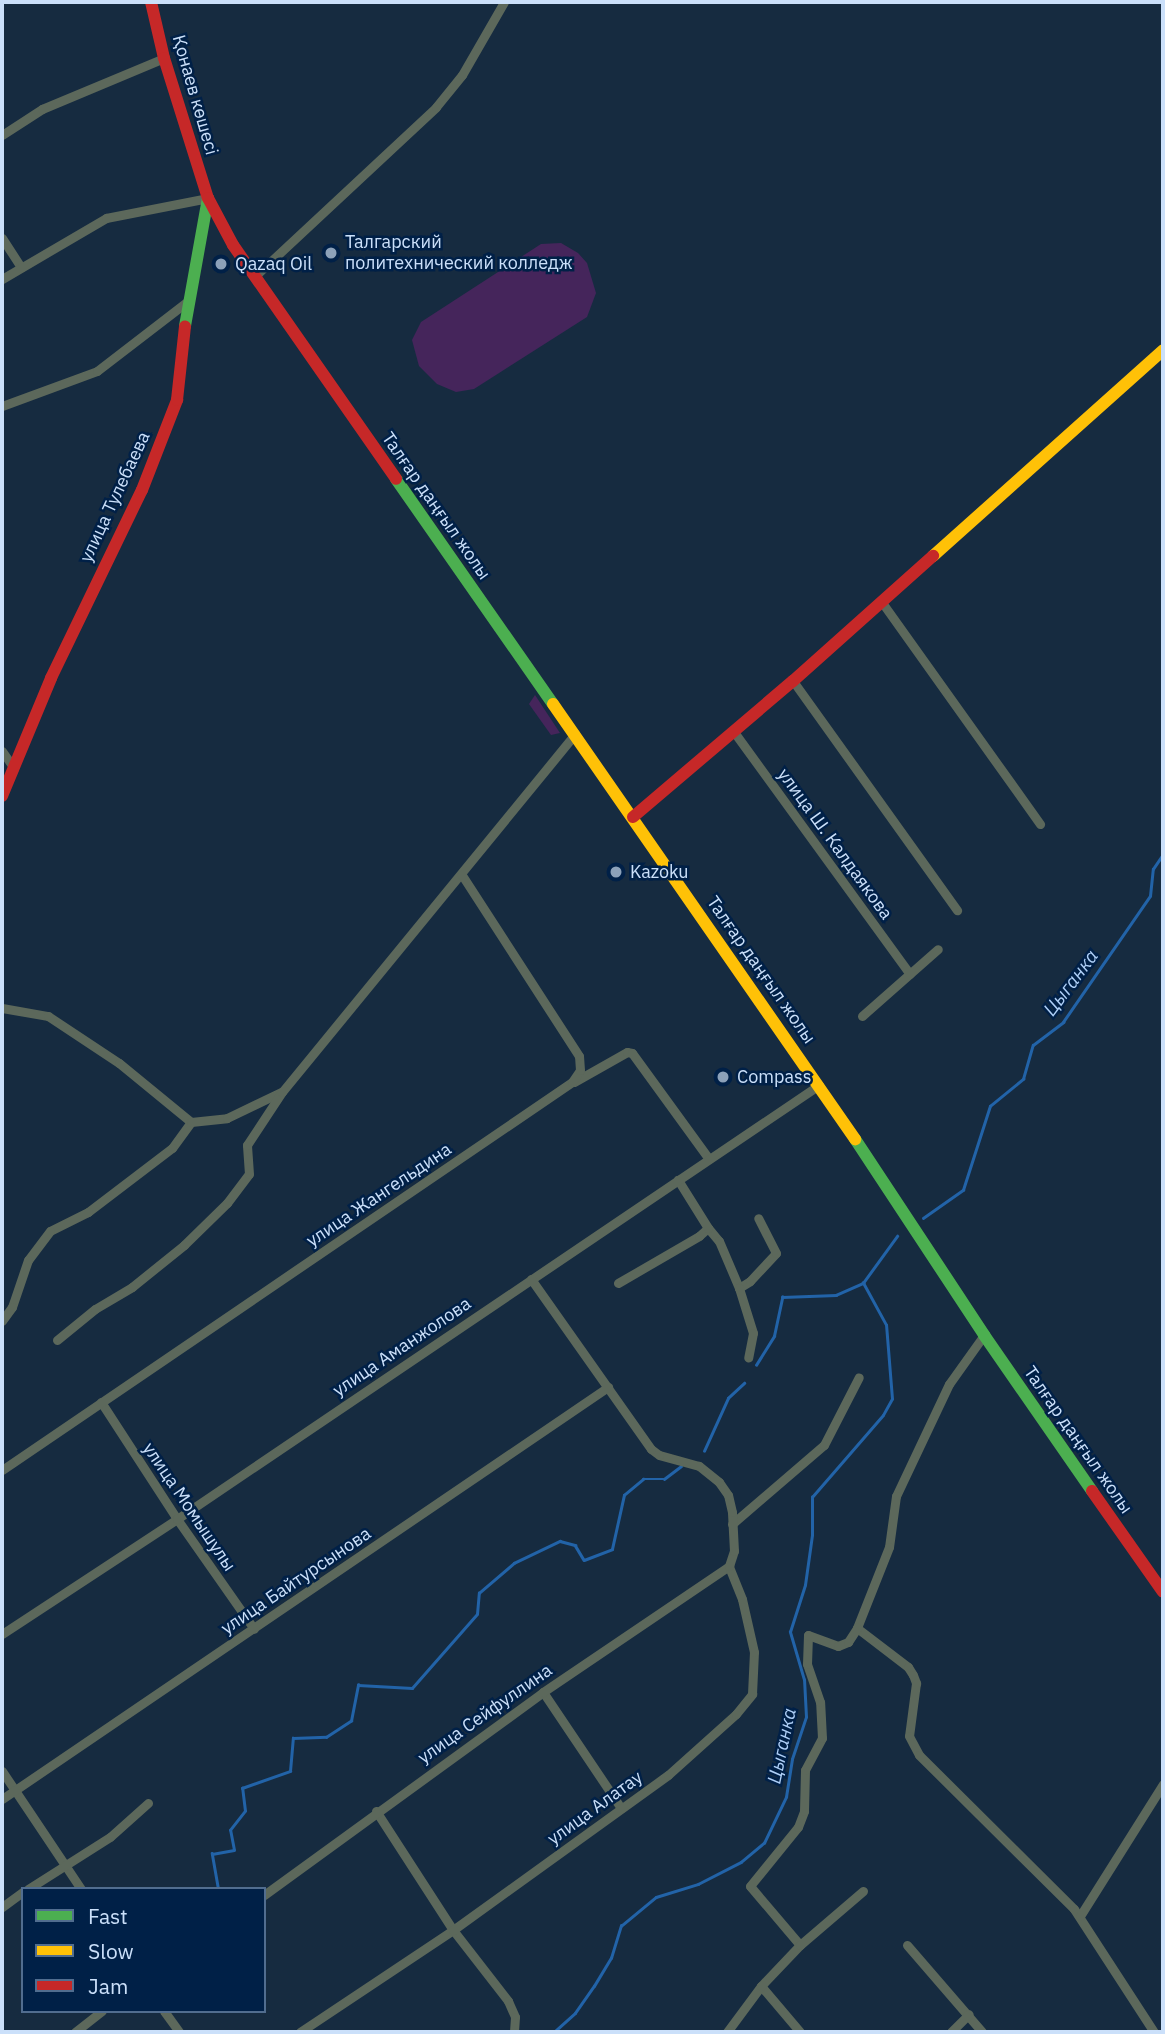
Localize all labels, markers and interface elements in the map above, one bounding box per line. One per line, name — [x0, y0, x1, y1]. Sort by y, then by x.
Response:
street label: Қонаев көшесі — [168, 33, 222, 157]
place label: Талгарский политехнический колледж — [345, 232, 573, 274]
marker: Талгарский политехнический колледж — [323, 245, 339, 261]
place label: Qazaq Oil — [235, 253, 312, 275]
marker: Qazaq Oil — [213, 256, 229, 272]
street label: улица Тулебаева — [75, 428, 155, 566]
street label: Талғар даңғыл жолы — [377, 428, 495, 584]
street label: улица Ш. Калдаякова — [773, 764, 897, 924]
place label: Kazoku — [630, 861, 689, 883]
marker: Kazoku — [608, 864, 624, 880]
street label: Талғар даңғыл жолы — [702, 892, 820, 1048]
water label: Цыганка — [1039, 945, 1103, 1021]
place label: Compass — [737, 1066, 811, 1088]
marker: Compass — [715, 1069, 731, 1085]
street label: улица Жангельдина — [302, 1138, 456, 1252]
street label: улица Аманжолова — [329, 1293, 475, 1401]
street label: Талғар даңғыл жолы — [1019, 1362, 1137, 1518]
street label: улица Момышулы — [138, 1439, 240, 1575]
street label: улица Байтурсынова — [217, 1523, 375, 1639]
street label: улица Сейфуллина — [414, 1660, 556, 1768]
water label: Цыганка — [763, 1706, 801, 1786]
street label: улица Алатау — [543, 1766, 647, 1850]
legend — [21, 1887, 266, 2013]
text: Fast — [88, 1902, 128, 1930]
text: Slow — [88, 1937, 134, 1965]
text: Jam — [88, 1972, 128, 2000]

